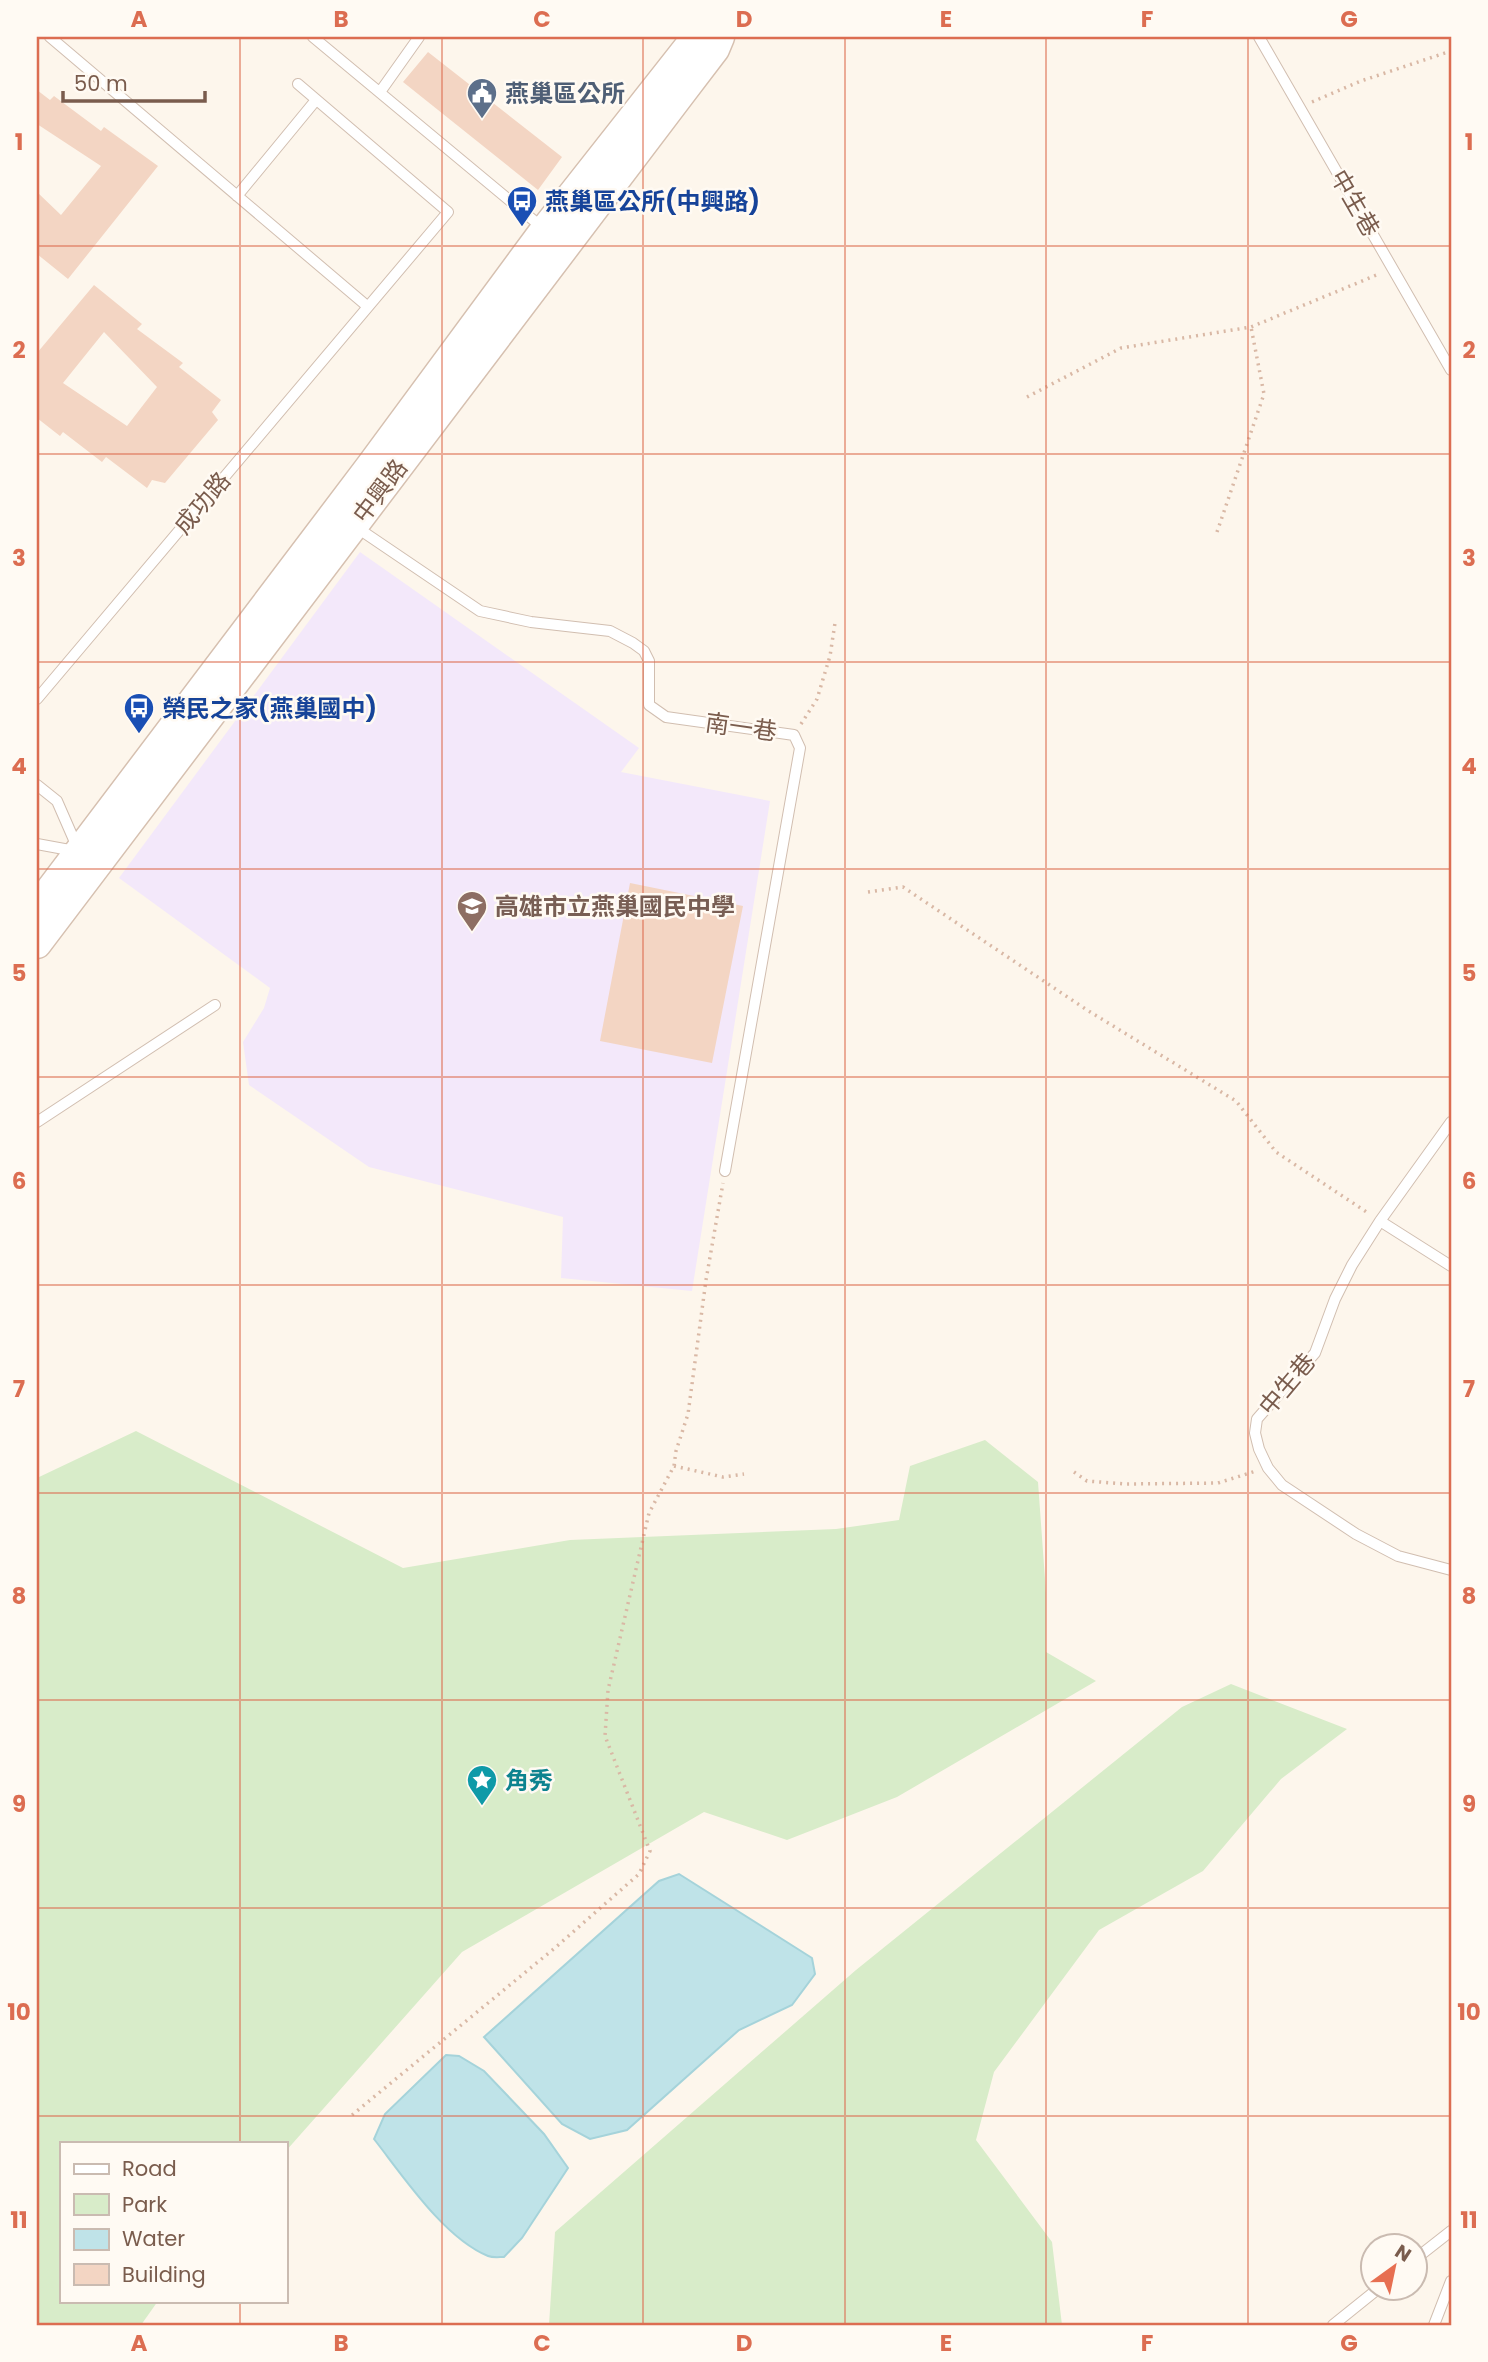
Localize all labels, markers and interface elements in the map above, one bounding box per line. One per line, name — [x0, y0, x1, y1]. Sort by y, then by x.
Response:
text: A — [131, 3, 148, 35]
text: B — [333, 3, 349, 35]
text: C — [533, 3, 551, 35]
text: D — [736, 3, 752, 35]
text: E — [940, 3, 952, 35]
text: F — [1141, 3, 1153, 35]
text: G — [1340, 3, 1358, 35]
scale bar — [63, 60, 205, 104]
text: 50 m — [74, 69, 128, 98]
public building icon: 燕巢區公所 — [465, 76, 499, 120]
place label: 燕巢區公所 — [505, 77, 625, 110]
text: 1 — [15, 126, 23, 158]
text: 1 — [1465, 126, 1473, 158]
street label: 中生巷 — [1323, 164, 1387, 242]
bus stop icon: 燕巢區公所(中興路) — [505, 184, 539, 228]
place label: 燕巢區公所(中興路) — [545, 185, 760, 218]
text: 2 — [12, 334, 26, 366]
text: 2 — [1462, 334, 1476, 366]
street label: 中興路 — [345, 452, 415, 530]
street label: 成功路 — [166, 465, 238, 541]
text: 3 — [12, 542, 26, 574]
text: 3 — [1462, 542, 1476, 574]
bus stop icon: 榮民之家(燕巢國中) — [122, 691, 156, 735]
place label: 榮民之家(燕巢國中) — [162, 692, 377, 725]
street label: 南一巷 — [703, 706, 779, 748]
text: 4 — [11, 750, 27, 782]
text: 4 — [1461, 750, 1477, 782]
school or university icon: 高雄市立燕巢國民中學 — [455, 889, 489, 933]
place label: 高雄市立燕巢國民中學 — [495, 890, 735, 923]
text: 5 — [12, 957, 26, 989]
text: 5 — [1462, 957, 1476, 989]
text: 6 — [12, 1165, 26, 1197]
text: 6 — [1462, 1165, 1476, 1197]
street label: 中生巷 — [1251, 1346, 1323, 1422]
text: 7 — [13, 1373, 25, 1405]
text: 7 — [1463, 1373, 1475, 1405]
text: 8 — [12, 1580, 26, 1612]
text: 8 — [1462, 1580, 1476, 1612]
place icon: 角秀 — [465, 1763, 499, 1807]
place label: 角秀 — [505, 1764, 553, 1797]
text: 9 — [12, 1788, 26, 1820]
text: 9 — [1462, 1788, 1476, 1820]
text: 10 — [7, 1996, 31, 2028]
text: 10 — [1457, 1996, 1481, 2028]
legend — [60, 2142, 287, 2302]
text: Road — [122, 2154, 177, 2183]
text: Park — [122, 2190, 167, 2219]
text: 11 — [10, 2204, 28, 2236]
text: 11 — [1460, 2204, 1478, 2236]
text: Water — [122, 2224, 185, 2253]
north arrow — [1358, 2232, 1428, 2302]
text: N — [1390, 2238, 1416, 2268]
text: Building — [122, 2260, 206, 2289]
text: A — [131, 2327, 148, 2359]
text: B — [333, 2327, 349, 2359]
text: C — [533, 2327, 551, 2359]
text: D — [736, 2327, 752, 2359]
text: E — [940, 2327, 952, 2359]
text: F — [1141, 2327, 1153, 2359]
text: G — [1340, 2327, 1358, 2359]

